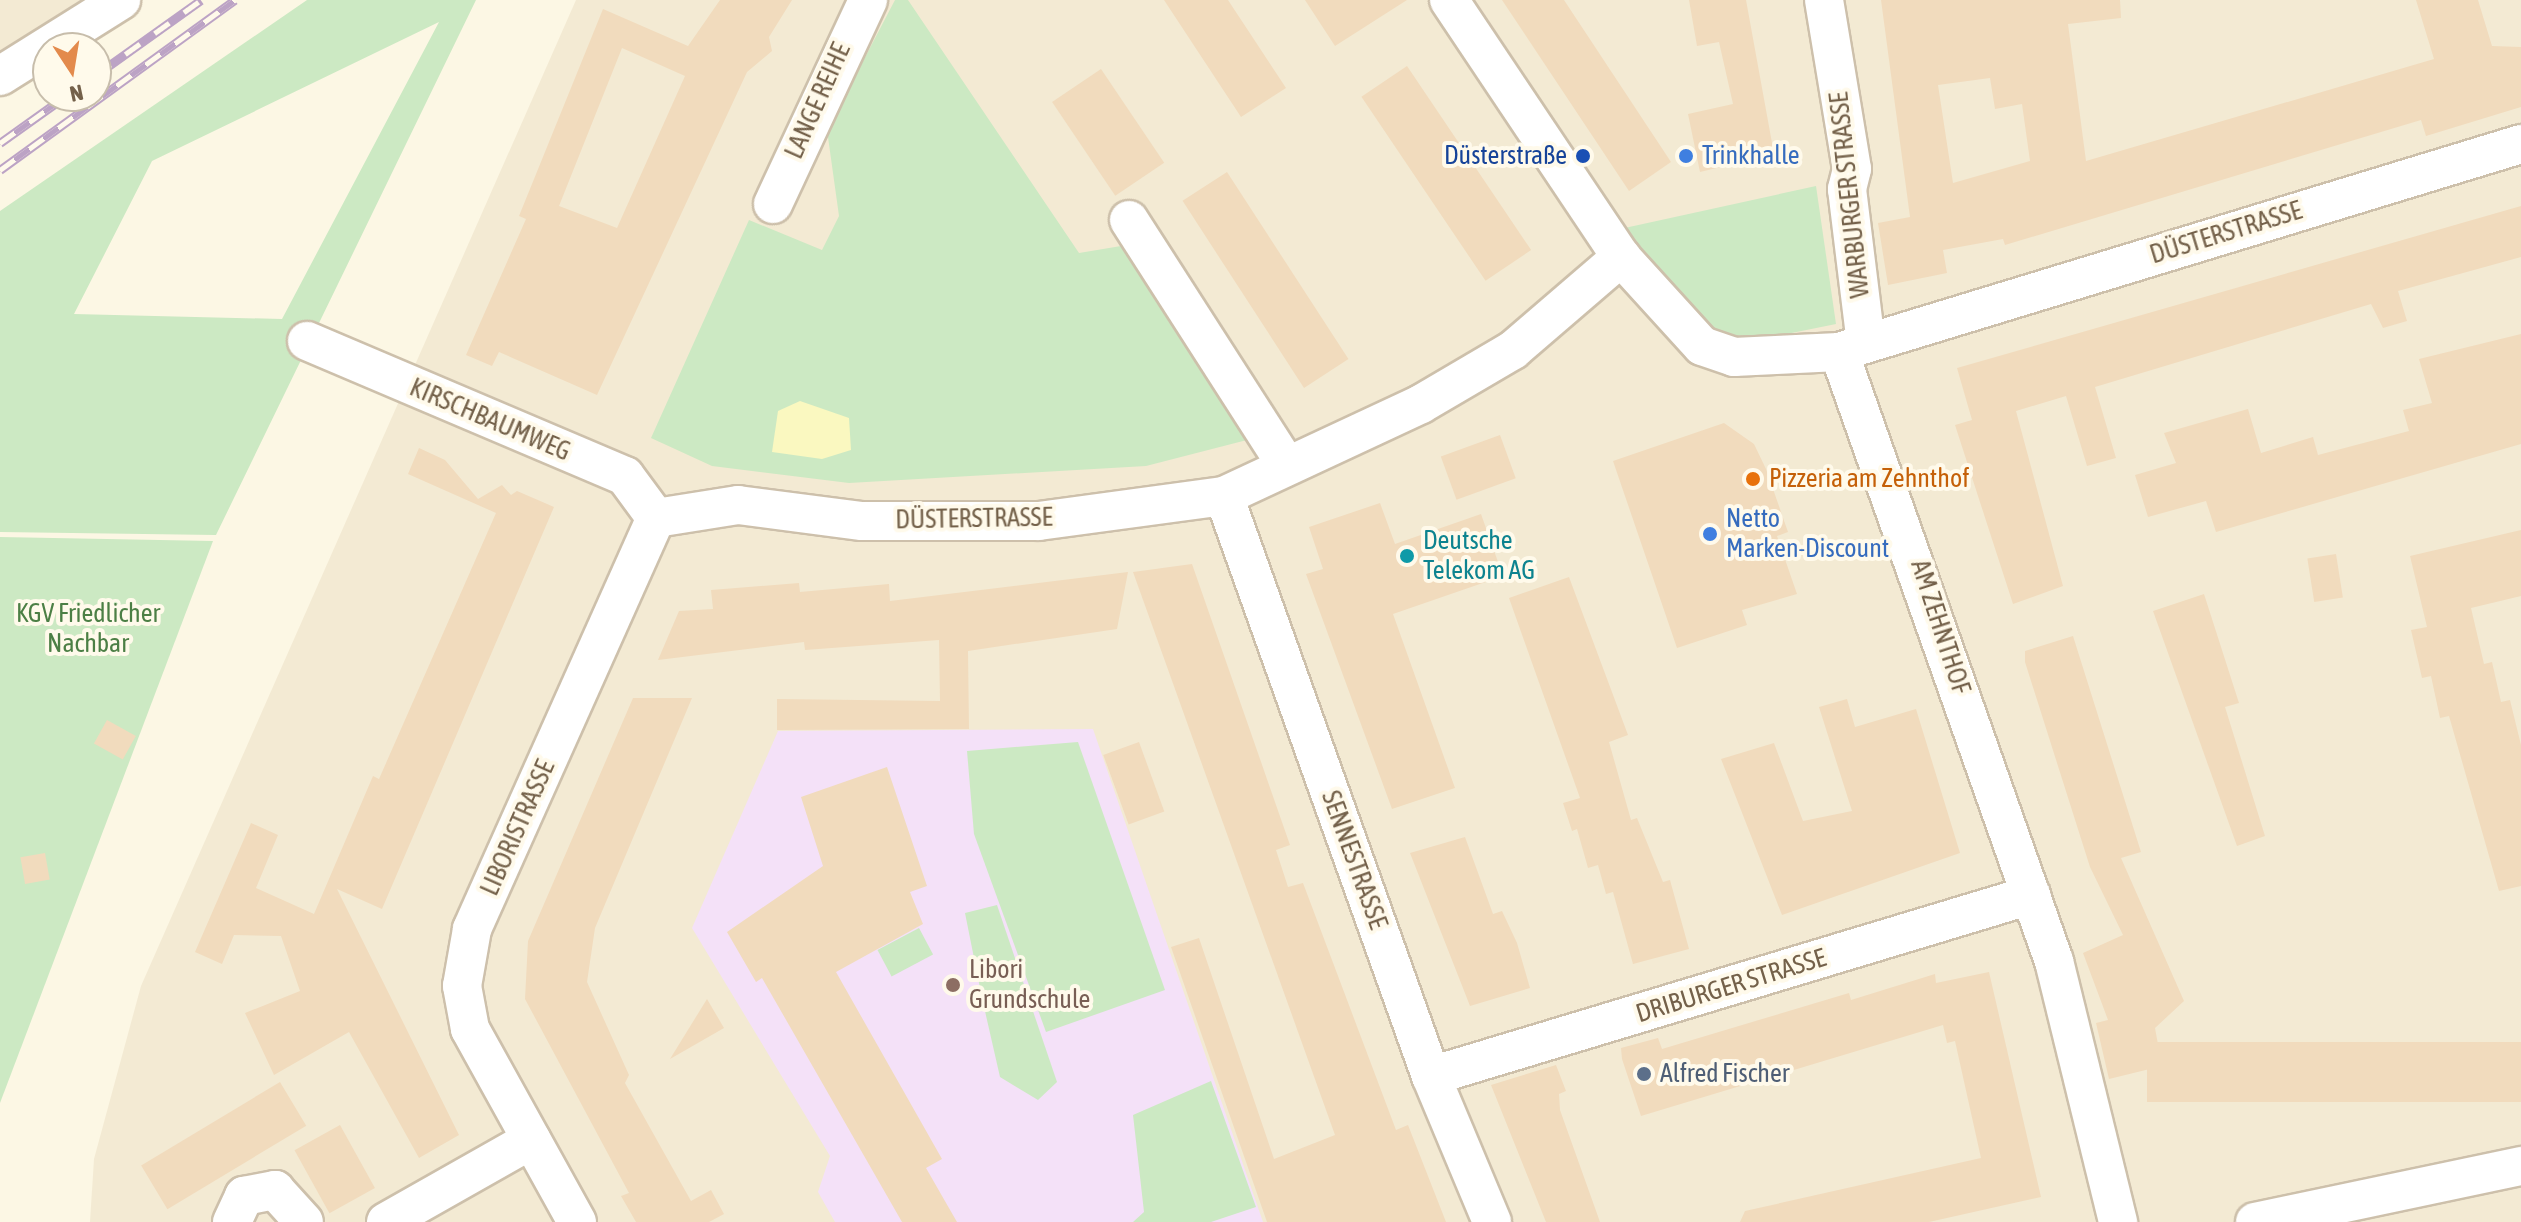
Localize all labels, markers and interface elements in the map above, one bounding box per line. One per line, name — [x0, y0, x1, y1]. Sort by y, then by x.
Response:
north arrow — [32, 32, 112, 112]
street label: LANGE REIHE — [779, 38, 857, 164]
text: N — [68, 79, 86, 108]
street label: WARBURGER STRASSE — [1824, 90, 1876, 300]
place label: Düsterstraße — [1444, 140, 1567, 172]
place label: Trinkhalle — [1702, 140, 1800, 172]
marker: Düsterstraße — [1574, 147, 1592, 165]
marker: Trinkhalle — [1677, 147, 1695, 165]
street label: DÜSTERSTRASSE — [2146, 195, 2306, 271]
street label: KIRSCHBAUMWEG — [405, 372, 575, 468]
place label: Pizzeria am Zehnthof — [1769, 463, 1969, 495]
marker: Pizzeria am Zehnthof — [1744, 470, 1762, 488]
street label: DÜSTERSTRASSE — [895, 502, 1053, 536]
place label: Netto Marken-Discount — [1726, 503, 1889, 564]
place label: Deutsche Telekom AG — [1423, 525, 1535, 586]
marker: Netto Marken-Discount — [1701, 525, 1719, 543]
marker: Deutsche Telekom AG — [1398, 547, 1416, 565]
street label: AM ZEHNTHOF — [1904, 556, 1976, 698]
park label: KGV Friedlicher Nachbar — [16, 598, 160, 660]
street label: LIBORISTRASSE — [474, 756, 562, 900]
street label: SENNESTRASSE — [1315, 787, 1393, 933]
street label: DRIBURGER STRASSE — [1632, 942, 1830, 1030]
place label: Libori Grundschule — [969, 954, 1090, 1016]
marker: Libori Grundschule — [944, 976, 962, 994]
place label: Alfred Fischer — [1660, 1058, 1789, 1090]
marker: Alfred Fischer — [1635, 1065, 1653, 1083]

